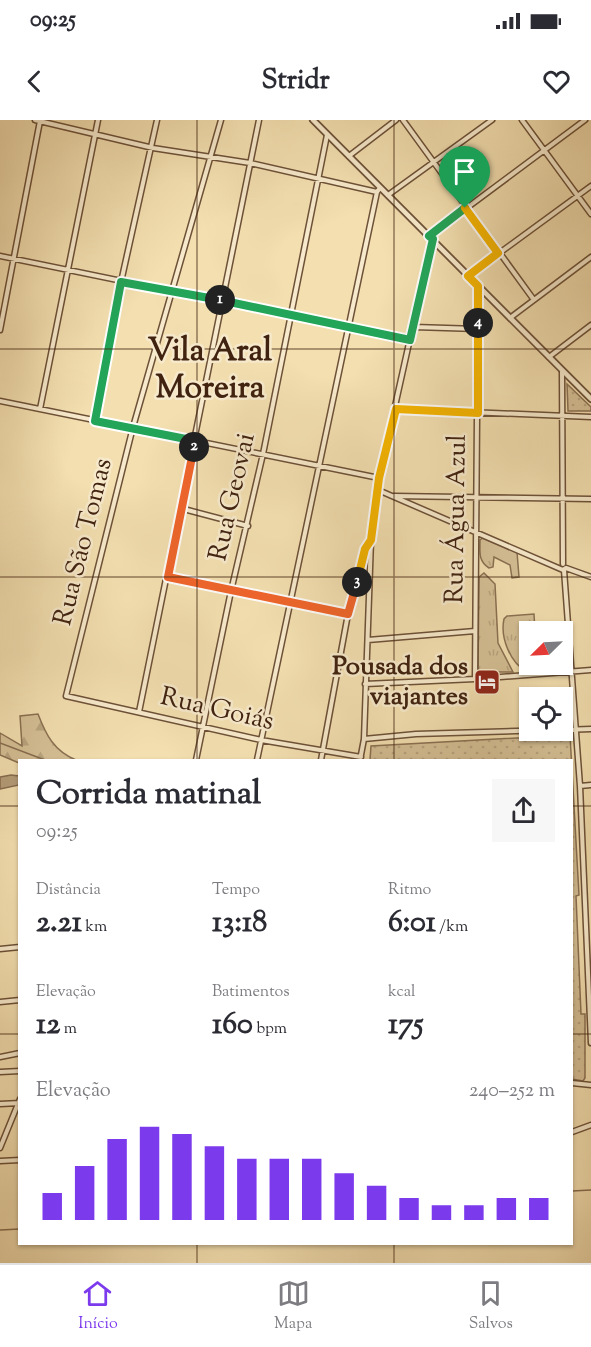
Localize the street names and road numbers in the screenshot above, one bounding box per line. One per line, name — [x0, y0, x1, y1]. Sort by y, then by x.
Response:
street label: Rua Geovai — [200, 429, 266, 565]
street label: Rua Água Azul — [437, 434, 477, 604]
street label: Rua São Tomas — [45, 454, 123, 630]
street label: Rua Goiás — [157, 679, 277, 741]

